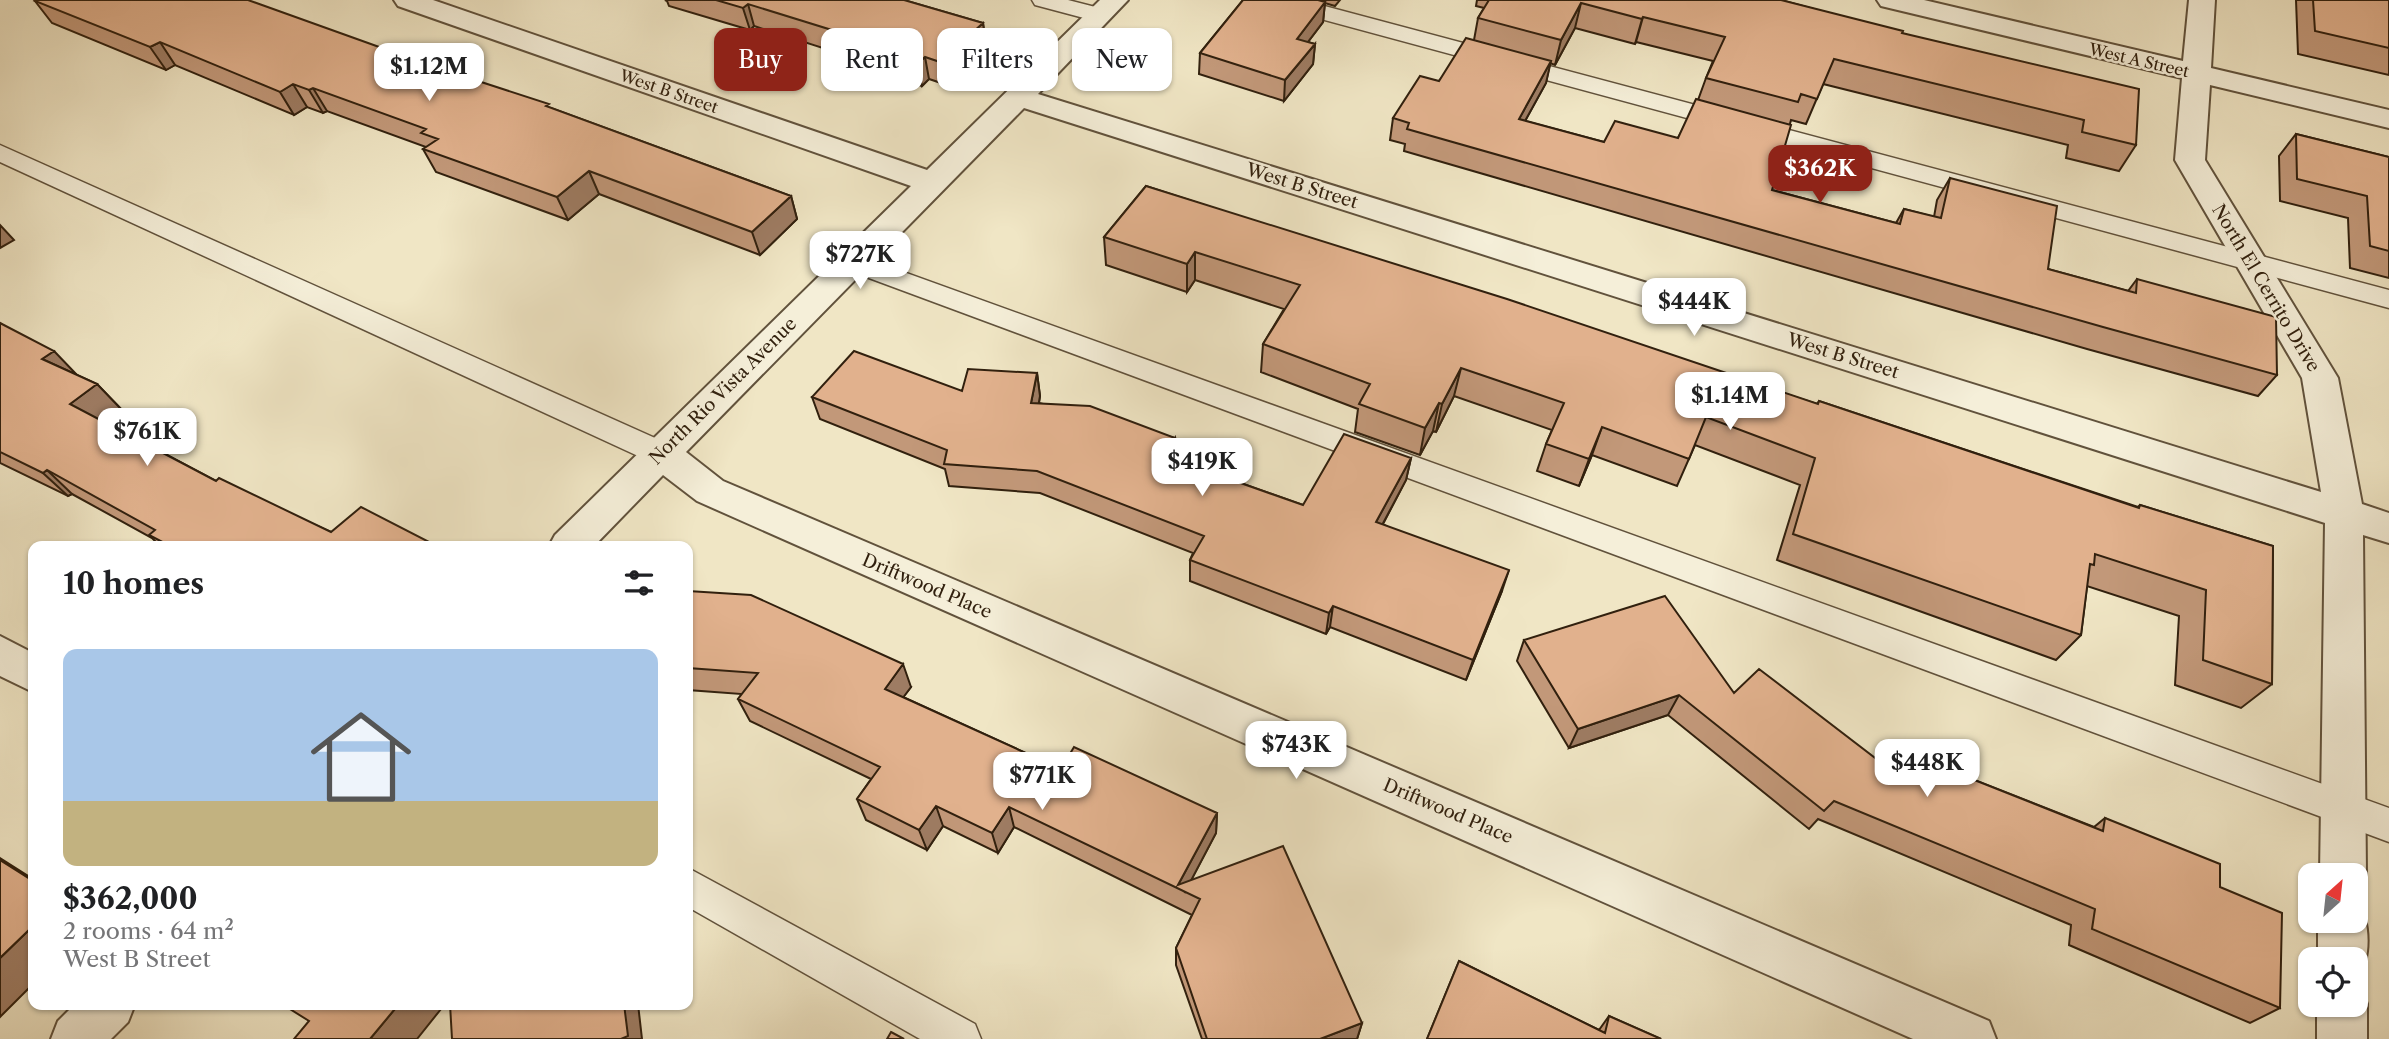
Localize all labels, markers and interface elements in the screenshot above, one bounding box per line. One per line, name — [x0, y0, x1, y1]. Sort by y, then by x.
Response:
chip: Buy — [714, 28, 807, 91]
chip: Rent — [821, 28, 923, 91]
chip: Filters — [937, 28, 1058, 91]
chip: New — [1072, 28, 1172, 91]
street label: West A Street — [2086, 39, 2191, 81]
pin: $1.12M — [372, 43, 486, 103]
text: $1.12M — [390, 52, 468, 80]
street label: West B Street — [616, 65, 721, 117]
pin: $362K — [1771, 146, 1869, 205]
text: $362K — [1784, 154, 1856, 182]
street label: West B Street — [1243, 158, 1361, 214]
street label: North El Cerrito Drive — [2207, 200, 2325, 376]
pin: $727K — [811, 232, 909, 291]
text: $727K — [826, 240, 894, 268]
pin: $444K — [1645, 278, 1743, 338]
text: $444K — [1658, 287, 1730, 315]
street label: North Rio Vista Avenue — [645, 313, 801, 469]
street label: West B Street — [1784, 328, 1902, 384]
pin: $1.14M — [1673, 372, 1787, 432]
text: $1.14M — [1691, 381, 1769, 409]
pin: $761K — [98, 408, 196, 468]
text: $761K — [114, 417, 180, 445]
pin: $419K — [1153, 438, 1251, 498]
text: $419K — [1168, 447, 1236, 475]
street label: Driftwood Place — [859, 549, 995, 623]
icon: filters — [620, 564, 658, 602]
text: 10 homes — [63, 565, 204, 602]
icon: home — [298, 694, 424, 820]
pin: $743K — [1247, 722, 1345, 781]
text: $743K — [1261, 730, 1331, 758]
pin: $448K — [1878, 740, 1976, 799]
text: $448K — [1891, 748, 1963, 776]
pin: $771K — [993, 752, 1091, 812]
text: $771K — [1009, 761, 1075, 789]
street label: Driftwood Place — [1380, 774, 1516, 848]
north arrow — [2298, 863, 2368, 933]
map controls — [2298, 863, 2368, 1017]
text: $362,000 — [63, 880, 198, 917]
text: 2 rooms · 64 m² — [63, 917, 234, 945]
text: West B Street — [63, 945, 211, 973]
button: locate — [2298, 947, 2368, 1017]

